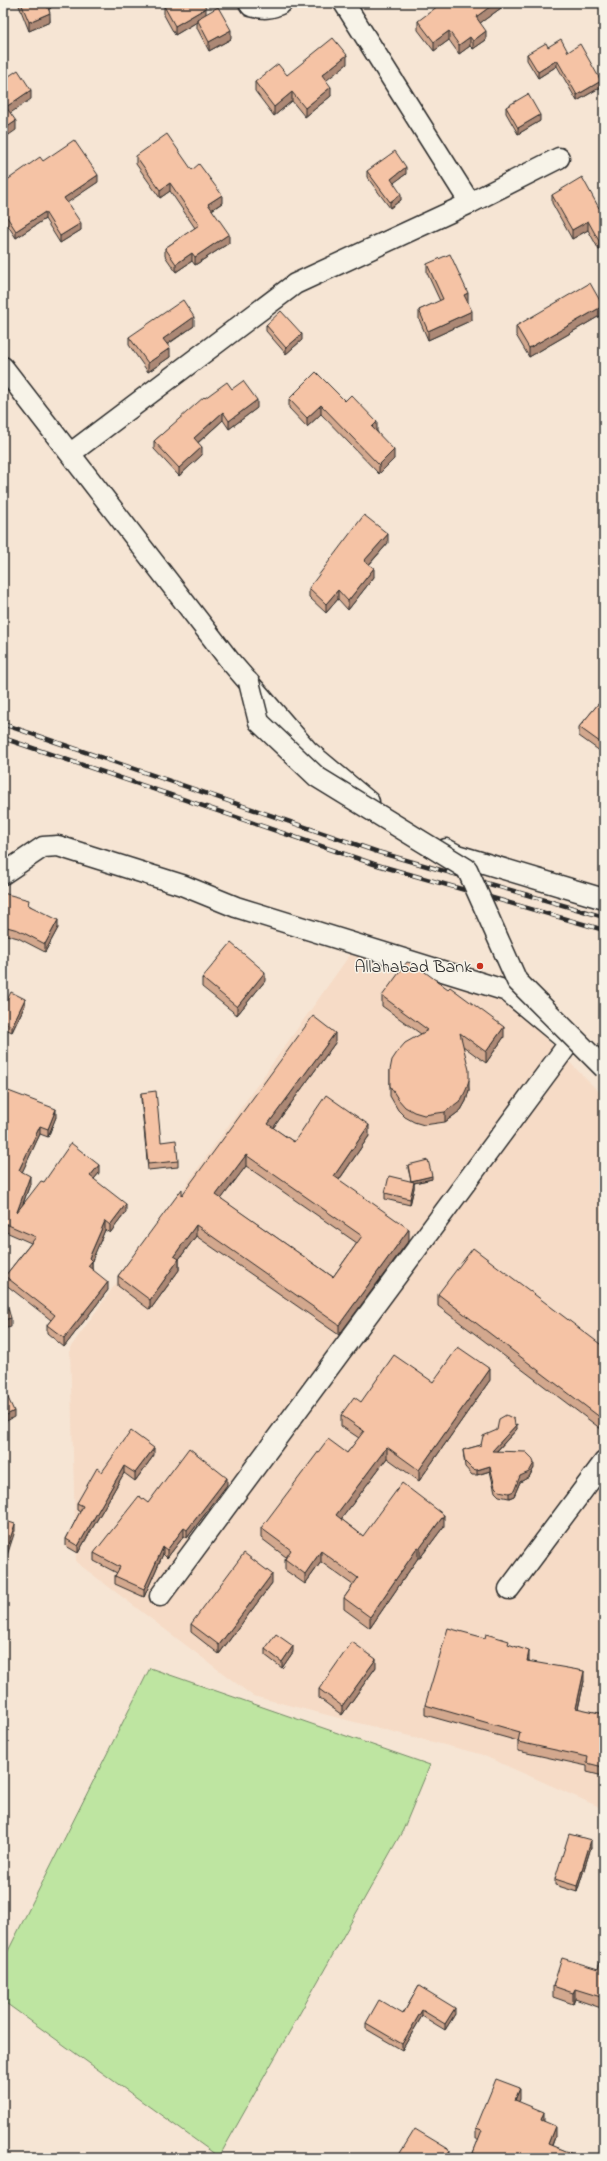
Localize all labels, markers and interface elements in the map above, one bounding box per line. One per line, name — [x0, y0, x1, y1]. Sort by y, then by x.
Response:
place label: Allahabad Bank — [354, 955, 472, 981]
marker: Allahabad Bank — [475, 961, 485, 971]

